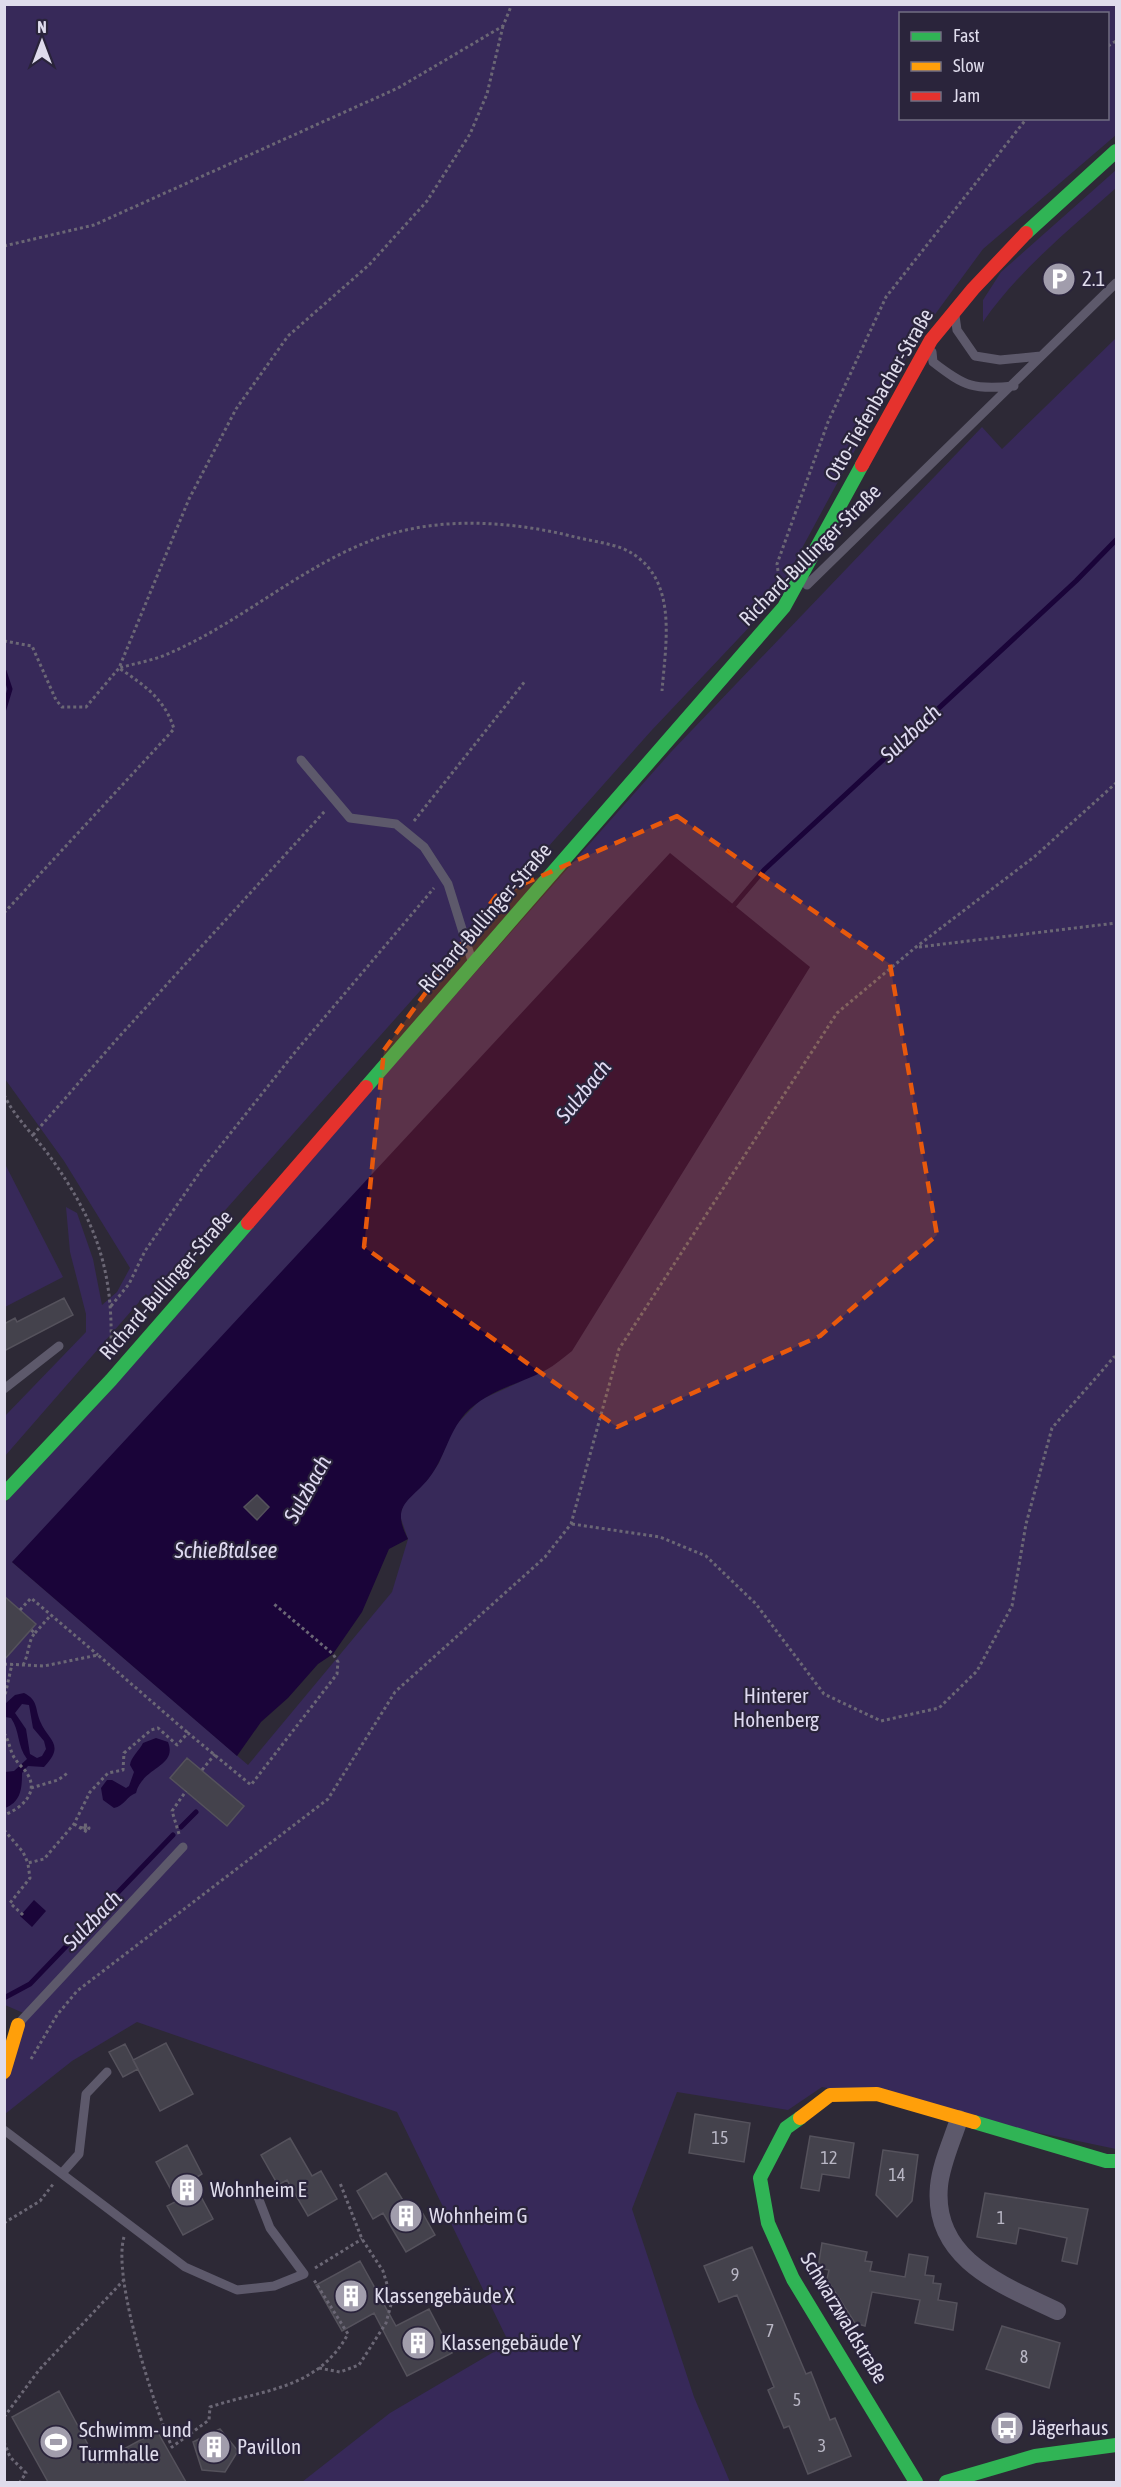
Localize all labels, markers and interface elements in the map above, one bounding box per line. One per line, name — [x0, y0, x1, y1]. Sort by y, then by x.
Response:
north arrow — [12, 12, 72, 72]
legend — [899, 12, 1109, 120]
text: N — [37, 18, 47, 36]
text: Fast — [953, 25, 980, 46]
text: Slow — [953, 55, 984, 76]
text: Jam — [953, 85, 980, 106]
parking icon: 2.1 — [1041, 261, 1077, 297]
place label: 2.1 — [1082, 266, 1105, 290]
street label: Otto-Tiefenbacher-Straße — [819, 304, 937, 485]
street label: Richard-Bullinger-Straße — [734, 479, 885, 630]
water label: Sulzbach — [874, 698, 946, 768]
street label: Richard-Bullinger-Straße — [413, 838, 556, 997]
water label: Sulzbach — [549, 1054, 616, 1128]
street label: Richard-Bullinger-Straße — [94, 1205, 237, 1364]
water label: Sulzbach — [277, 1450, 336, 1528]
water label: Schießtalsee — [174, 1537, 277, 1563]
park label: Hinterer Hohenberg — [733, 1683, 819, 1731]
water label: Sulzbach — [57, 1884, 127, 1956]
house number: 15 — [712, 2127, 728, 2148]
house number: 12 — [821, 2147, 837, 2168]
house number: 14 — [889, 2164, 905, 2185]
building icon: Wohnheim E — [169, 2172, 205, 2208]
place label: Wohnheim E — [210, 2177, 306, 2201]
building icon: Wohnheim G — [388, 2198, 424, 2234]
place label: Wohnheim G — [429, 2203, 528, 2227]
house number: 1 — [997, 2207, 1005, 2228]
street label: Schwarzwaldstraße — [796, 2248, 893, 2387]
house number: 9 — [731, 2264, 739, 2285]
building icon: Klassengebäude X — [333, 2278, 369, 2314]
place label: Klassengebäude X — [374, 2283, 515, 2307]
house number: 7 — [766, 2320, 774, 2341]
building icon: Klassengebäude Y — [400, 2325, 436, 2361]
place label: Klassengebäude Y — [441, 2330, 582, 2354]
house number: 8 — [1020, 2346, 1028, 2367]
house number: 5 — [793, 2389, 801, 2410]
bus stop icon: Jägerhaus — [989, 2410, 1025, 2446]
place label: Jägerhaus — [1030, 2415, 1108, 2439]
place label: Schwimm- und Turmhalle — [79, 2417, 192, 2465]
sports icon: Schwimm- und Turmhalle — [38, 2424, 74, 2460]
building icon: Pavillon — [196, 2429, 232, 2465]
place label: Pavillon — [237, 2434, 301, 2458]
house number: 3 — [818, 2435, 826, 2456]

